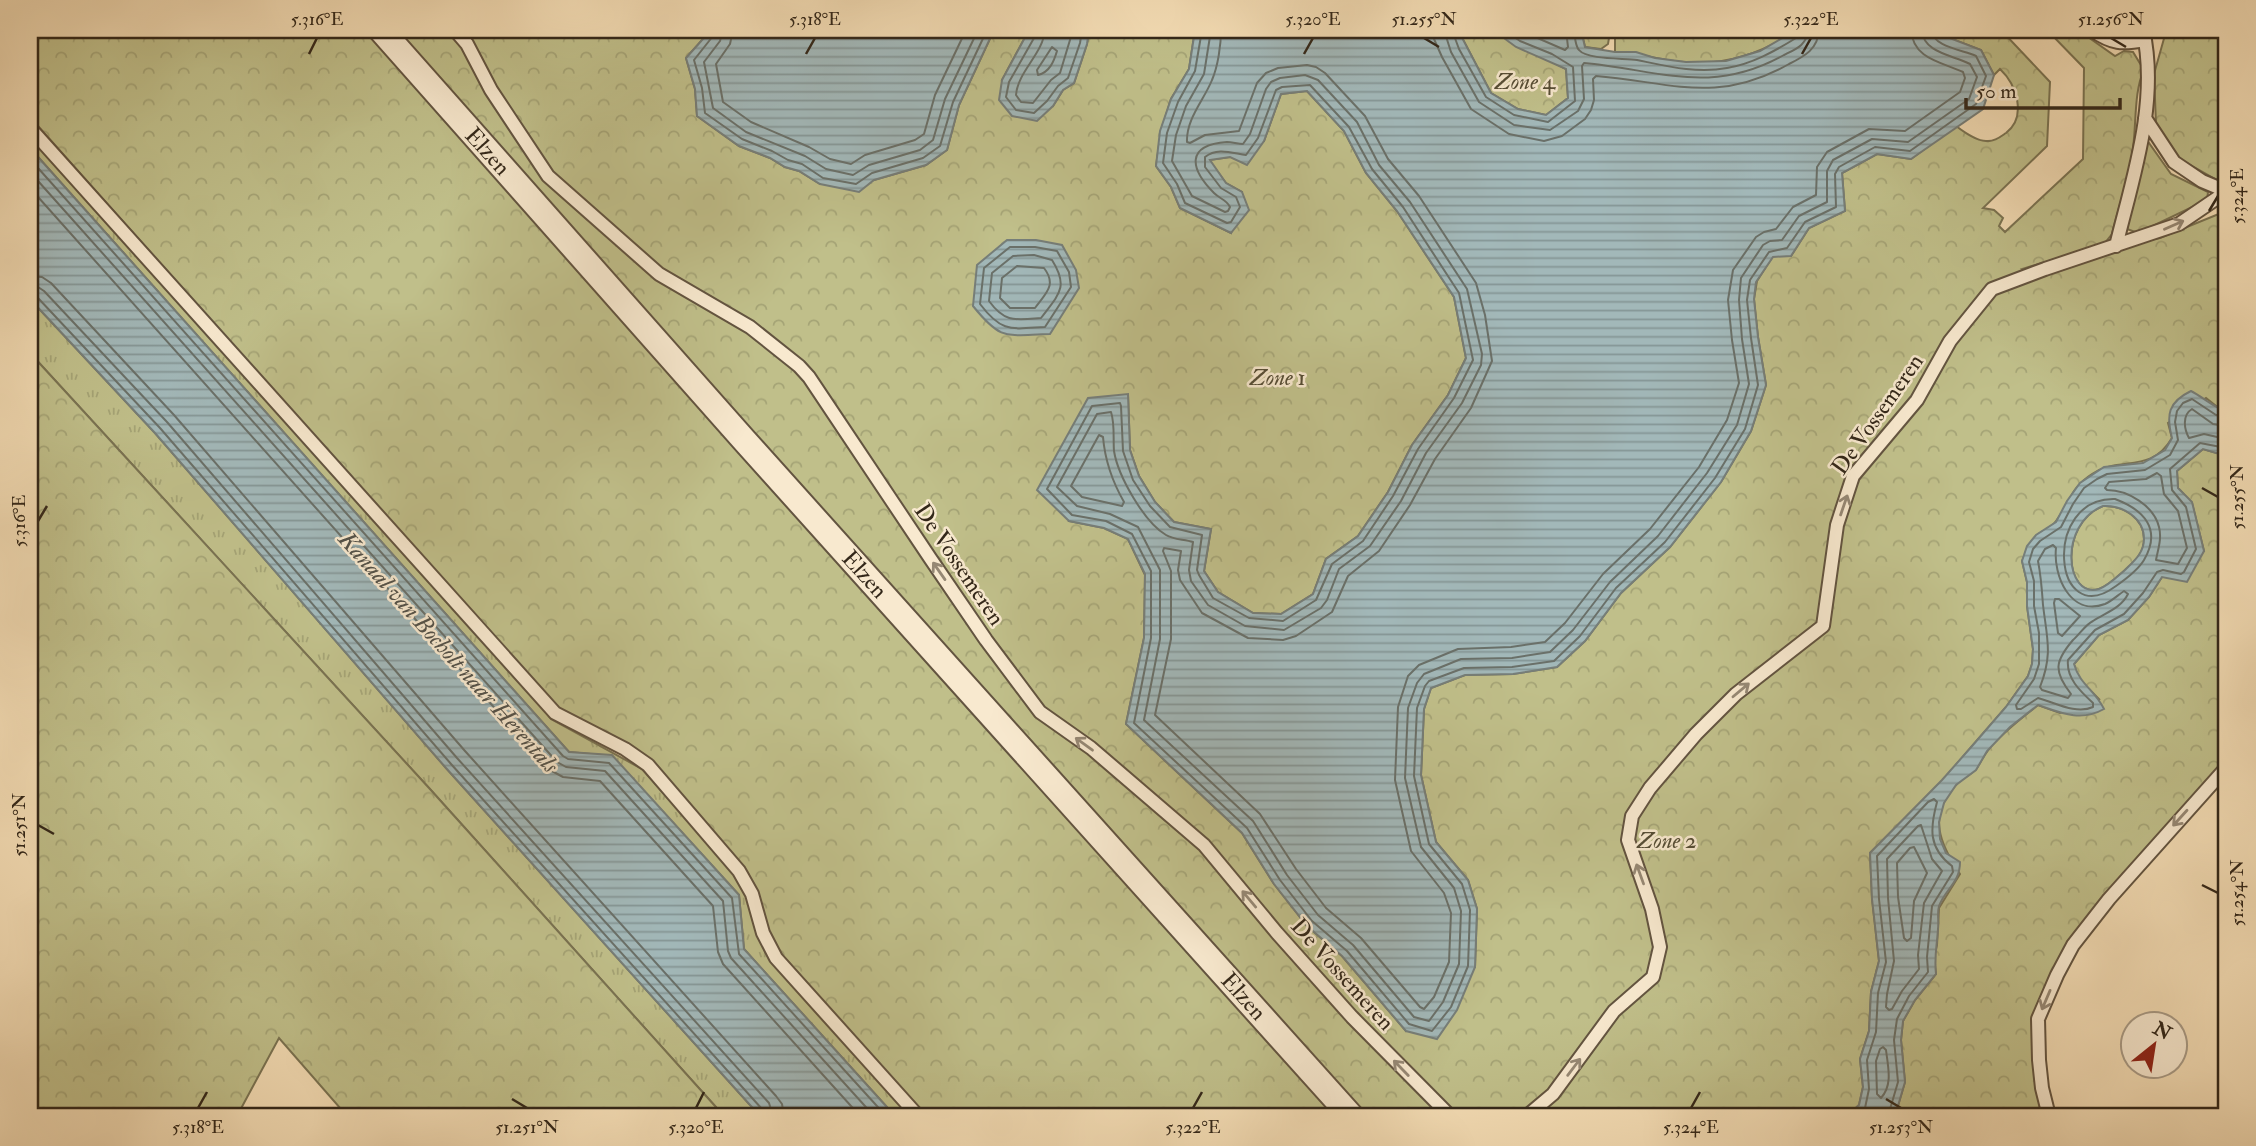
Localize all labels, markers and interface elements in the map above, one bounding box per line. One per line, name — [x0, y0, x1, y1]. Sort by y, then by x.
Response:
text: 5.316°E — [291, 8, 343, 31]
text: 5.318°E — [789, 8, 841, 31]
text: 5.320°E — [1285, 8, 1341, 31]
text: 51.255°N — [1391, 8, 1457, 31]
text: 5.322°E — [1783, 8, 1839, 31]
text: 51.256°N — [2078, 8, 2144, 31]
scale bar — [1966, 66, 2120, 110]
park label: Zone 4 — [1494, 67, 1557, 96]
text: 50 m — [1976, 78, 2017, 105]
street label: Elzen — [458, 121, 517, 182]
text: 5.324°E — [2226, 168, 2249, 224]
one-way arrow — [2163, 218, 2184, 231]
street label: De Vossemeren — [1825, 348, 1930, 481]
park label: Zone 1 — [1249, 363, 1306, 392]
text: 51.255°N — [2226, 464, 2249, 530]
one-way arrow — [1839, 494, 1851, 516]
text: 5.316°E — [8, 495, 31, 547]
street label: De Vossemeren — [908, 498, 1011, 631]
water label: Kanaal van Bocholt naar Herentals — [331, 524, 566, 780]
street label: Elzen — [835, 544, 894, 605]
one-way arrow — [932, 562, 946, 582]
one-way arrow — [1732, 683, 1750, 698]
one-way arrow — [1075, 736, 1094, 751]
text: 51.251°N — [8, 793, 31, 857]
one-way arrow — [2173, 809, 2189, 827]
park label: Zone 2 — [1636, 826, 1697, 855]
text: 51.254°N — [2226, 860, 2249, 926]
one-way arrow — [1632, 863, 1645, 885]
one-way arrow — [1241, 891, 1257, 909]
street label: De Vossemeren — [1285, 912, 1401, 1037]
street label: Elzen — [1214, 966, 1273, 1027]
one-way arrow — [2039, 989, 2052, 1010]
north arrow — [2120, 1010, 2190, 1080]
text: N — [2148, 1016, 2176, 1046]
one-way arrow — [1566, 1058, 1581, 1077]
one-way arrow — [1393, 1060, 1410, 1077]
text: 5.318°E — [172, 1116, 224, 1139]
text: 51.251°N — [495, 1116, 559, 1139]
text: 5.320°E — [668, 1116, 724, 1139]
text: 5.322°E — [1165, 1116, 1221, 1139]
text: 5.324°E — [1663, 1116, 1719, 1139]
text: 51.253°N — [1869, 1116, 1933, 1139]

